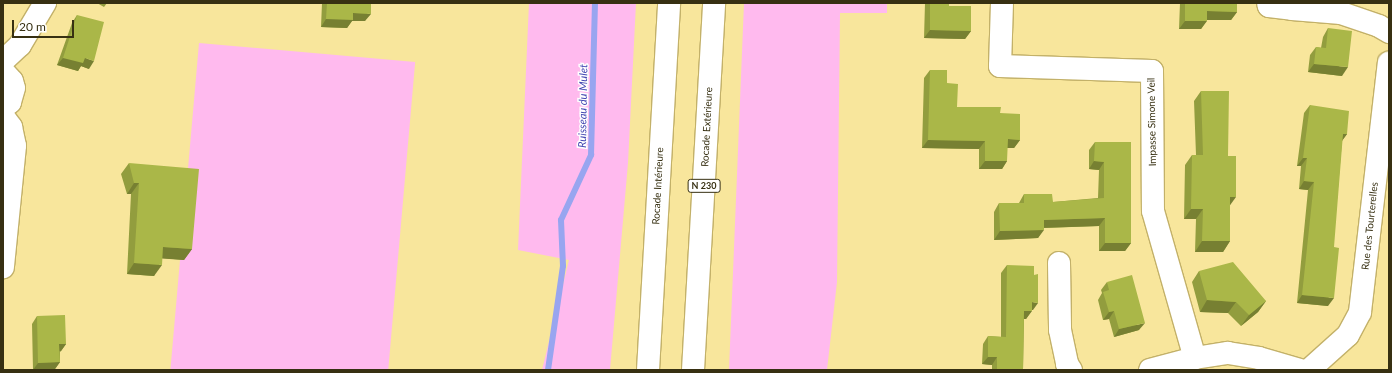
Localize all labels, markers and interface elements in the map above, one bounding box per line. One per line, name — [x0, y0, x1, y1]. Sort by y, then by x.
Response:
scale bar — [14, 12, 76, 38]
text: 20 m — [19, 19, 46, 34]
water label: Ruisseau du Mulet — [576, 64, 590, 148]
street label: Impasse Simone Veil — [1145, 77, 1159, 167]
street label: Rocade Extérieure — [699, 87, 715, 167]
street label: Rocade Intérieure — [650, 147, 666, 225]
road number: N 230 — [687, 179, 721, 193]
street label: Rue des Tourterelles — [1359, 181, 1381, 271]

